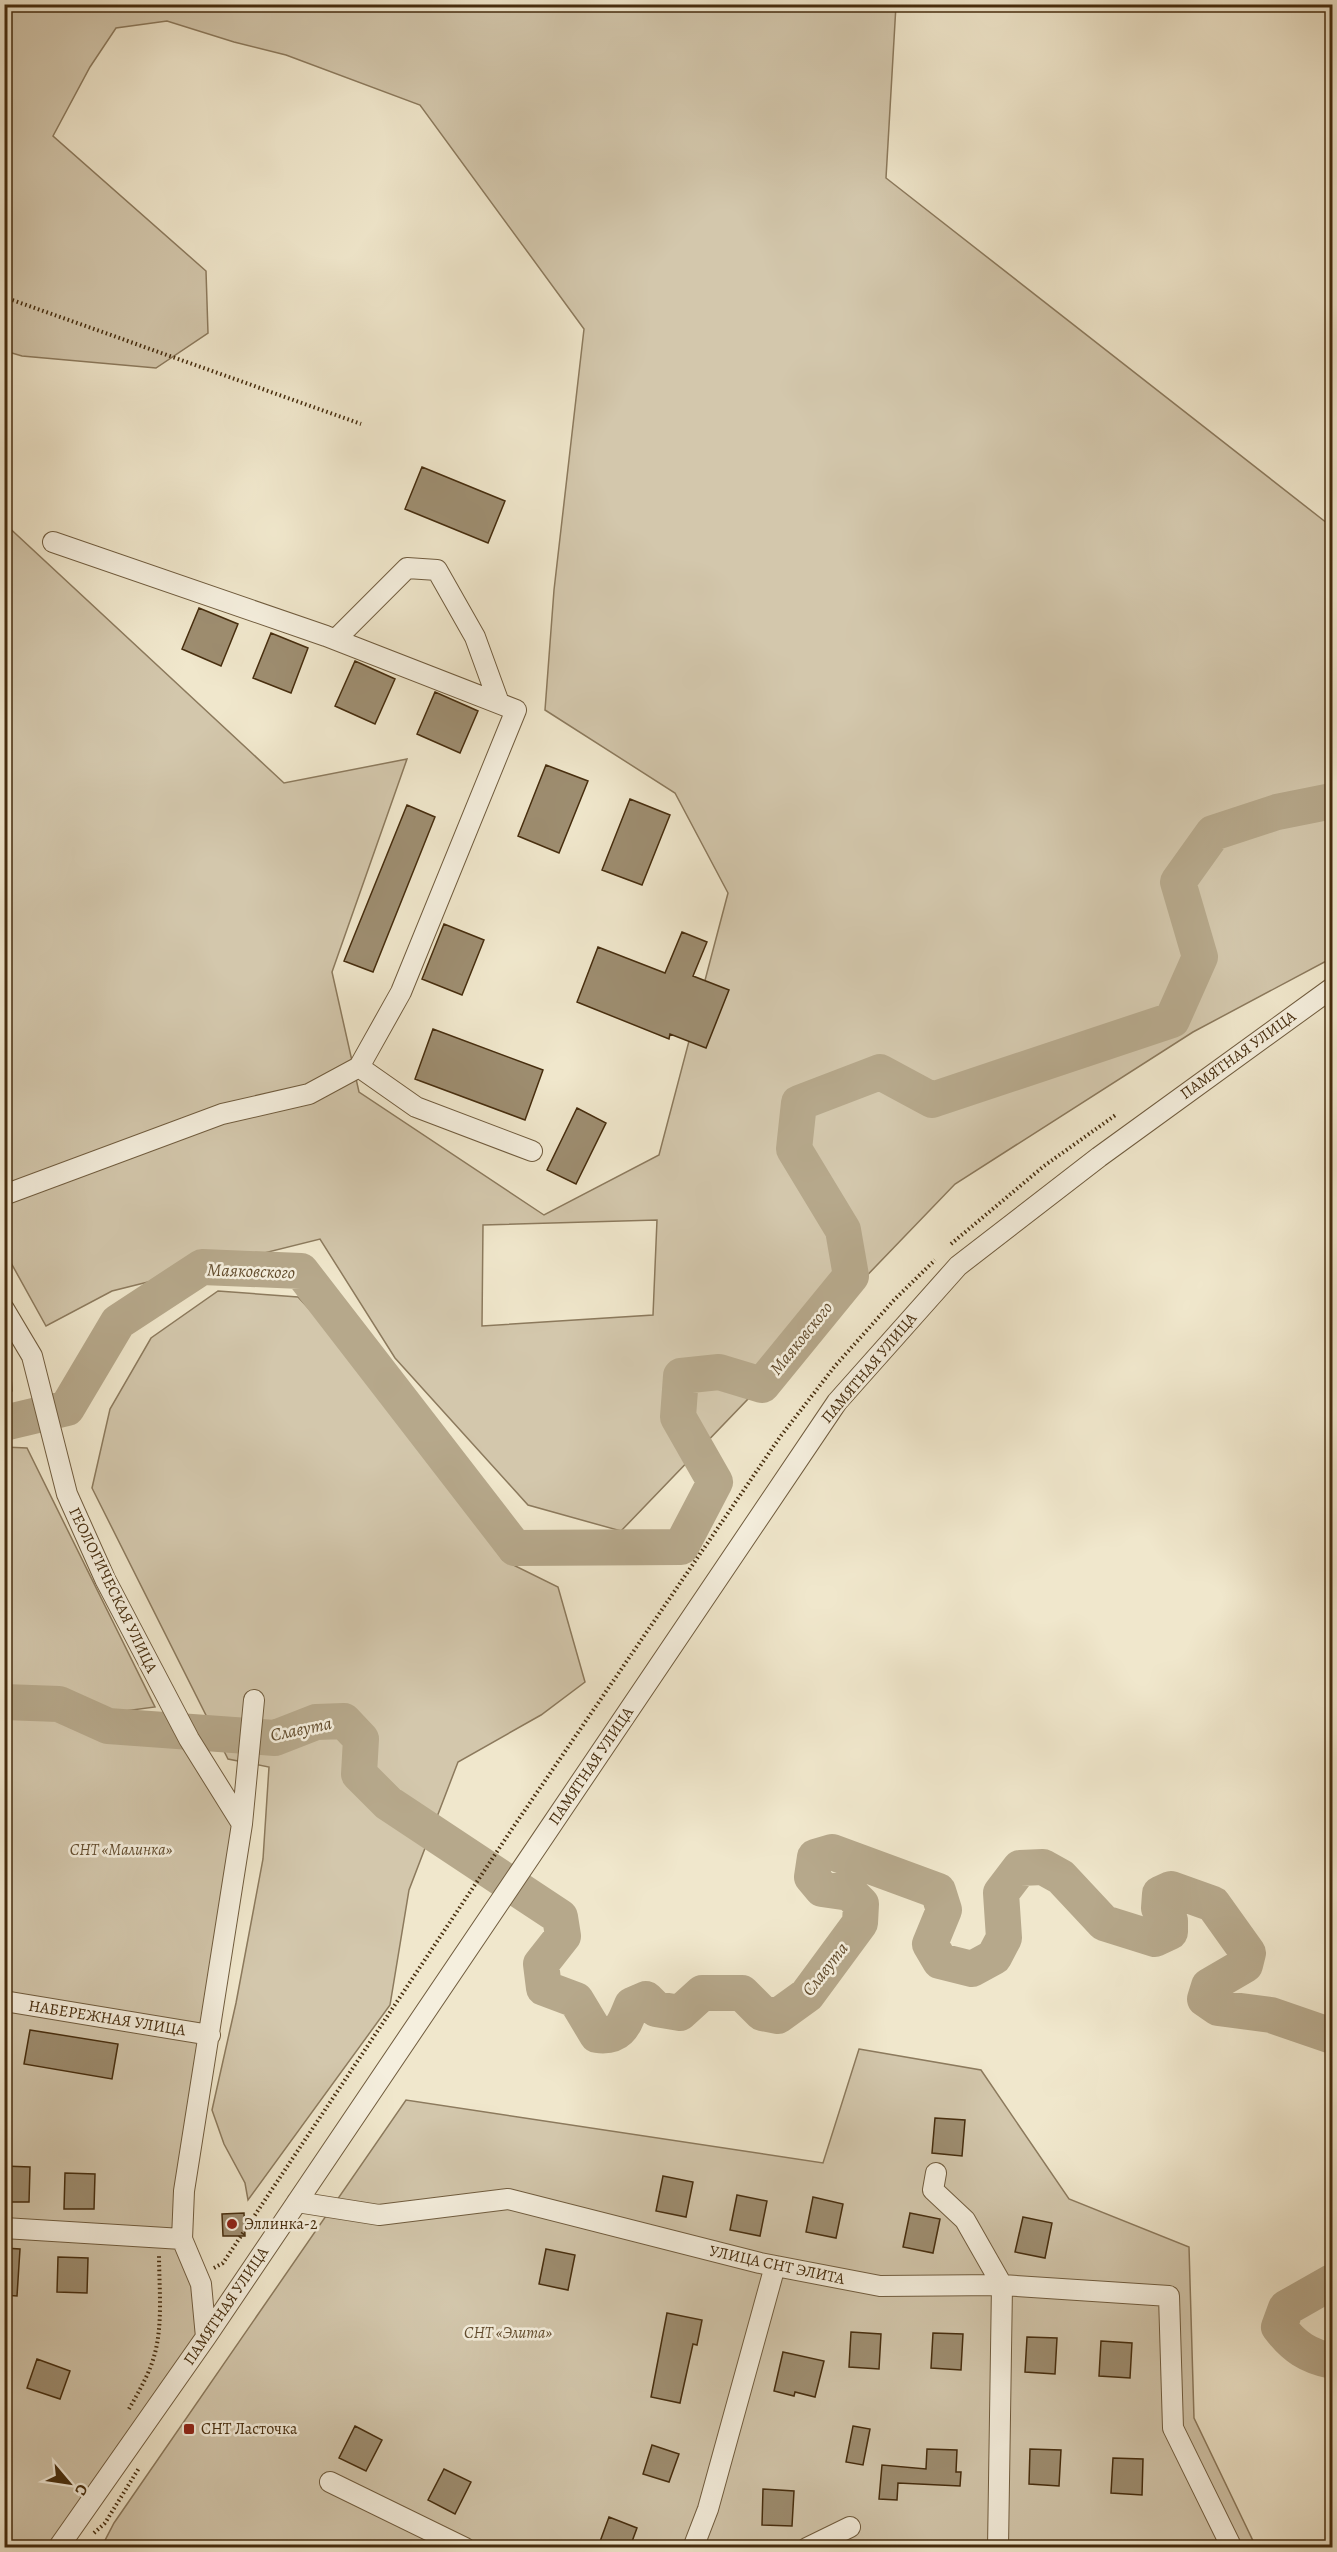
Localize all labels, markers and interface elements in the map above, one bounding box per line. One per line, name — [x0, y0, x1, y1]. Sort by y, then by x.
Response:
street label: ПАМЯТНАЯ УЛИЦА — [1176, 1005, 1301, 1105]
water label: Маяковского — [206, 1257, 296, 1285]
water label: Маяковского — [764, 1296, 838, 1380]
street label: ПАМЯТНАЯ УЛИЦА — [816, 1307, 922, 1428]
street label: ГЕОЛОГИЧЕСКАЯ УЛИЦА — [63, 1503, 163, 1677]
street label: ПАМЯТНАЯ УЛИЦА — [543, 1702, 639, 1829]
water label: Славута — [268, 1711, 334, 1747]
park label: СНТ «Малинка» — [70, 1839, 173, 1861]
water label: Славута — [796, 1937, 854, 2001]
street label: НАБЕРЕЖНАЯ УЛИЦА — [27, 1995, 188, 2041]
place label: Эллинка-2 — [244, 2213, 318, 2235]
marker: Эллинка-2 — [225, 2217, 239, 2231]
street label: УЛИЦА СНТ ЭЛИТА — [707, 2240, 847, 2290]
street label: ПАМЯТНАЯ УЛИЦА — [178, 2242, 274, 2369]
park label: СНТ «Элита» — [464, 2322, 552, 2344]
place label: СНТ Ласточка — [201, 2418, 298, 2440]
marker: СНТ Ласточка — [182, 2422, 196, 2436]
north arrow — [39, 2453, 99, 2513]
text: С — [69, 2480, 93, 2500]

